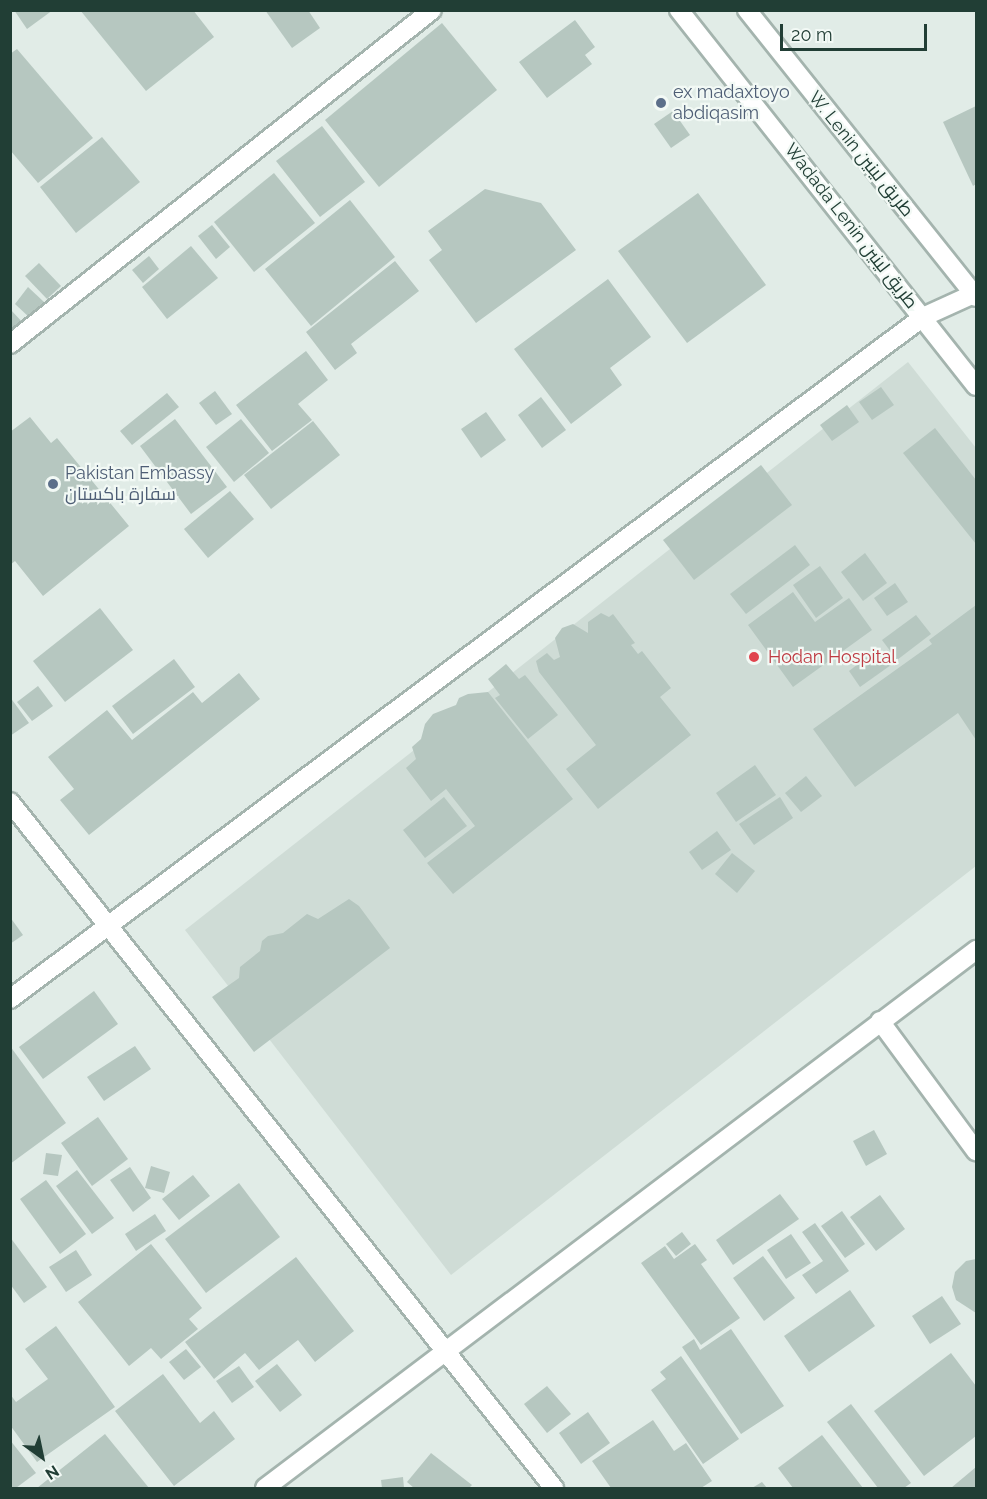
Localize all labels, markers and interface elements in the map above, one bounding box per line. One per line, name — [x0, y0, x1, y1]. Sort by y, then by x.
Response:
scale bar — [783, 12, 930, 50]
text: 20 m — [791, 24, 833, 45]
place label: ex madaxtoyo abdiqasim — [673, 82, 790, 124]
street label: W. Lenin طريق لينين — [804, 87, 918, 221]
marker: ex madaxtoyo abdiqasim — [654, 96, 668, 110]
street label: Wadada Lenin طريق لينين — [780, 139, 922, 313]
place label: Pakistan Embassy سفارة باكستان — [65, 463, 214, 506]
marker: Pakistan Embassy سفارة باكستان — [46, 477, 60, 491]
place label: Hodan Hospital — [768, 646, 896, 668]
marker: Hodan Hospital — [745, 648, 763, 666]
north arrow — [12, 1427, 72, 1487]
text: N — [42, 1461, 62, 1484]

